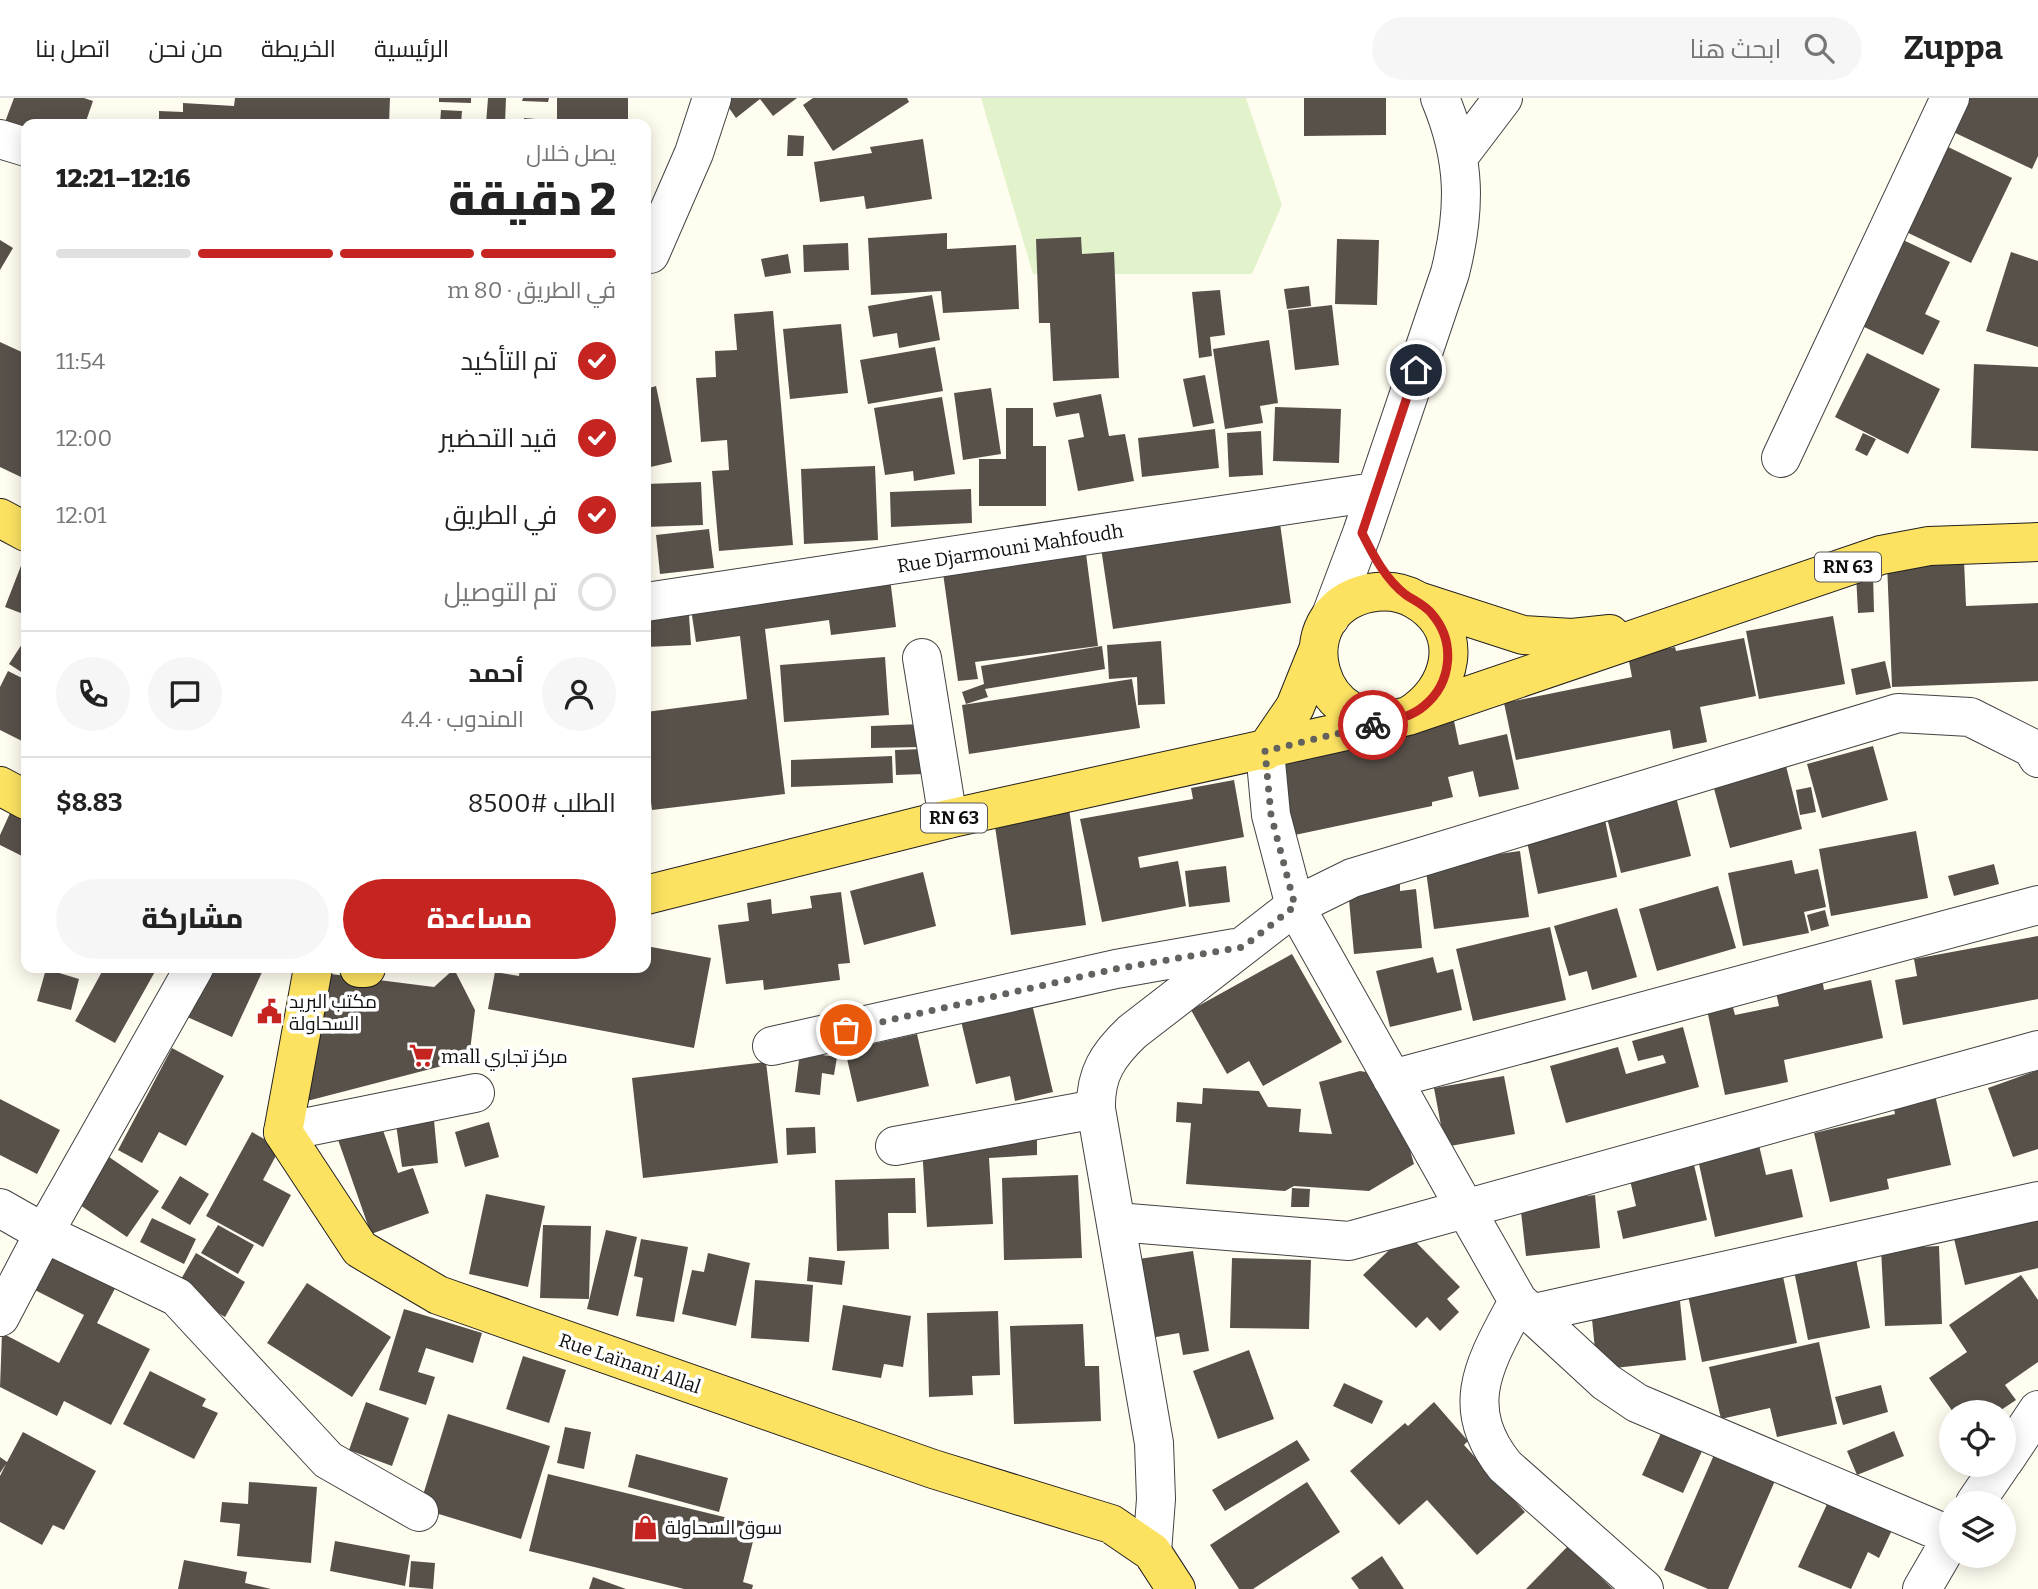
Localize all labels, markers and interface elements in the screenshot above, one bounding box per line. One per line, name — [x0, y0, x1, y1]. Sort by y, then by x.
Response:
search box — [1372, 17, 1862, 80]
text: Zuppa — [1904, 28, 2003, 68]
icon: search — [1800, 29, 1838, 67]
text: ابحث هنا — [1689, 34, 1782, 65]
text: اتصل بنا — [35, 35, 110, 63]
text: من نحن — [148, 35, 223, 63]
text: الخريطة — [261, 35, 336, 63]
text: الرئيسية — [374, 35, 449, 63]
text: يصل خلال — [526, 139, 616, 167]
text: 12:16–12:21 — [56, 163, 191, 194]
text: 2 دقيقة — [448, 172, 616, 227]
text: في الطريق · 80 m — [447, 276, 616, 304]
pin — [1386, 340, 1446, 400]
icon: check — [578, 342, 616, 380]
text: تم التأكيد — [460, 346, 557, 377]
text: 11:54 — [56, 347, 105, 375]
icon: home — [1397, 351, 1435, 389]
icon: check — [578, 419, 616, 457]
text: قيد التحضير — [439, 423, 557, 454]
text: 12:00 — [56, 424, 112, 452]
icon: check — [578, 496, 616, 534]
text: في الطريق — [444, 500, 557, 531]
text: 12:01 — [56, 501, 107, 529]
street label: Rue Djarmouni Mahfoudh — [895, 519, 1125, 578]
road number: RN 63 — [1815, 552, 1881, 582]
text: تم التوصيل — [444, 577, 557, 608]
button: phone — [56, 657, 130, 731]
button: chat — [148, 657, 222, 731]
button: person — [542, 657, 616, 731]
text: أحمد — [468, 658, 524, 689]
courier — [1338, 690, 1408, 760]
text: المندوب · 4.4 — [401, 705, 524, 733]
icon: bike — [1354, 706, 1392, 744]
text: $8.83 — [56, 787, 123, 818]
text: الطلب #8500 — [468, 788, 616, 819]
road number: RN 63 — [921, 804, 987, 832]
button: مشاركة — [56, 879, 329, 959]
button: مساعدة — [343, 879, 616, 959]
place label: مكتب البريد السحاولة — [289, 990, 377, 1035]
public building icon: مكتب البريد السحاولة — [255, 998, 283, 1026]
pin — [816, 1000, 876, 1060]
icon: bag — [827, 1011, 865, 1049]
supermarket icon: mall مركز تجاري — [407, 1042, 435, 1070]
place label: mall مركز تجاري — [441, 1045, 568, 1071]
street label: Rue Laïnani Allal — [556, 1328, 704, 1399]
map controls — [1939, 1400, 2016, 1568]
button: locate — [1939, 1400, 2016, 1477]
button: layers — [1939, 1491, 2016, 1568]
shop icon: سوق السحاولة — [631, 1513, 659, 1541]
place label: سوق السحاولة — [665, 1516, 782, 1540]

